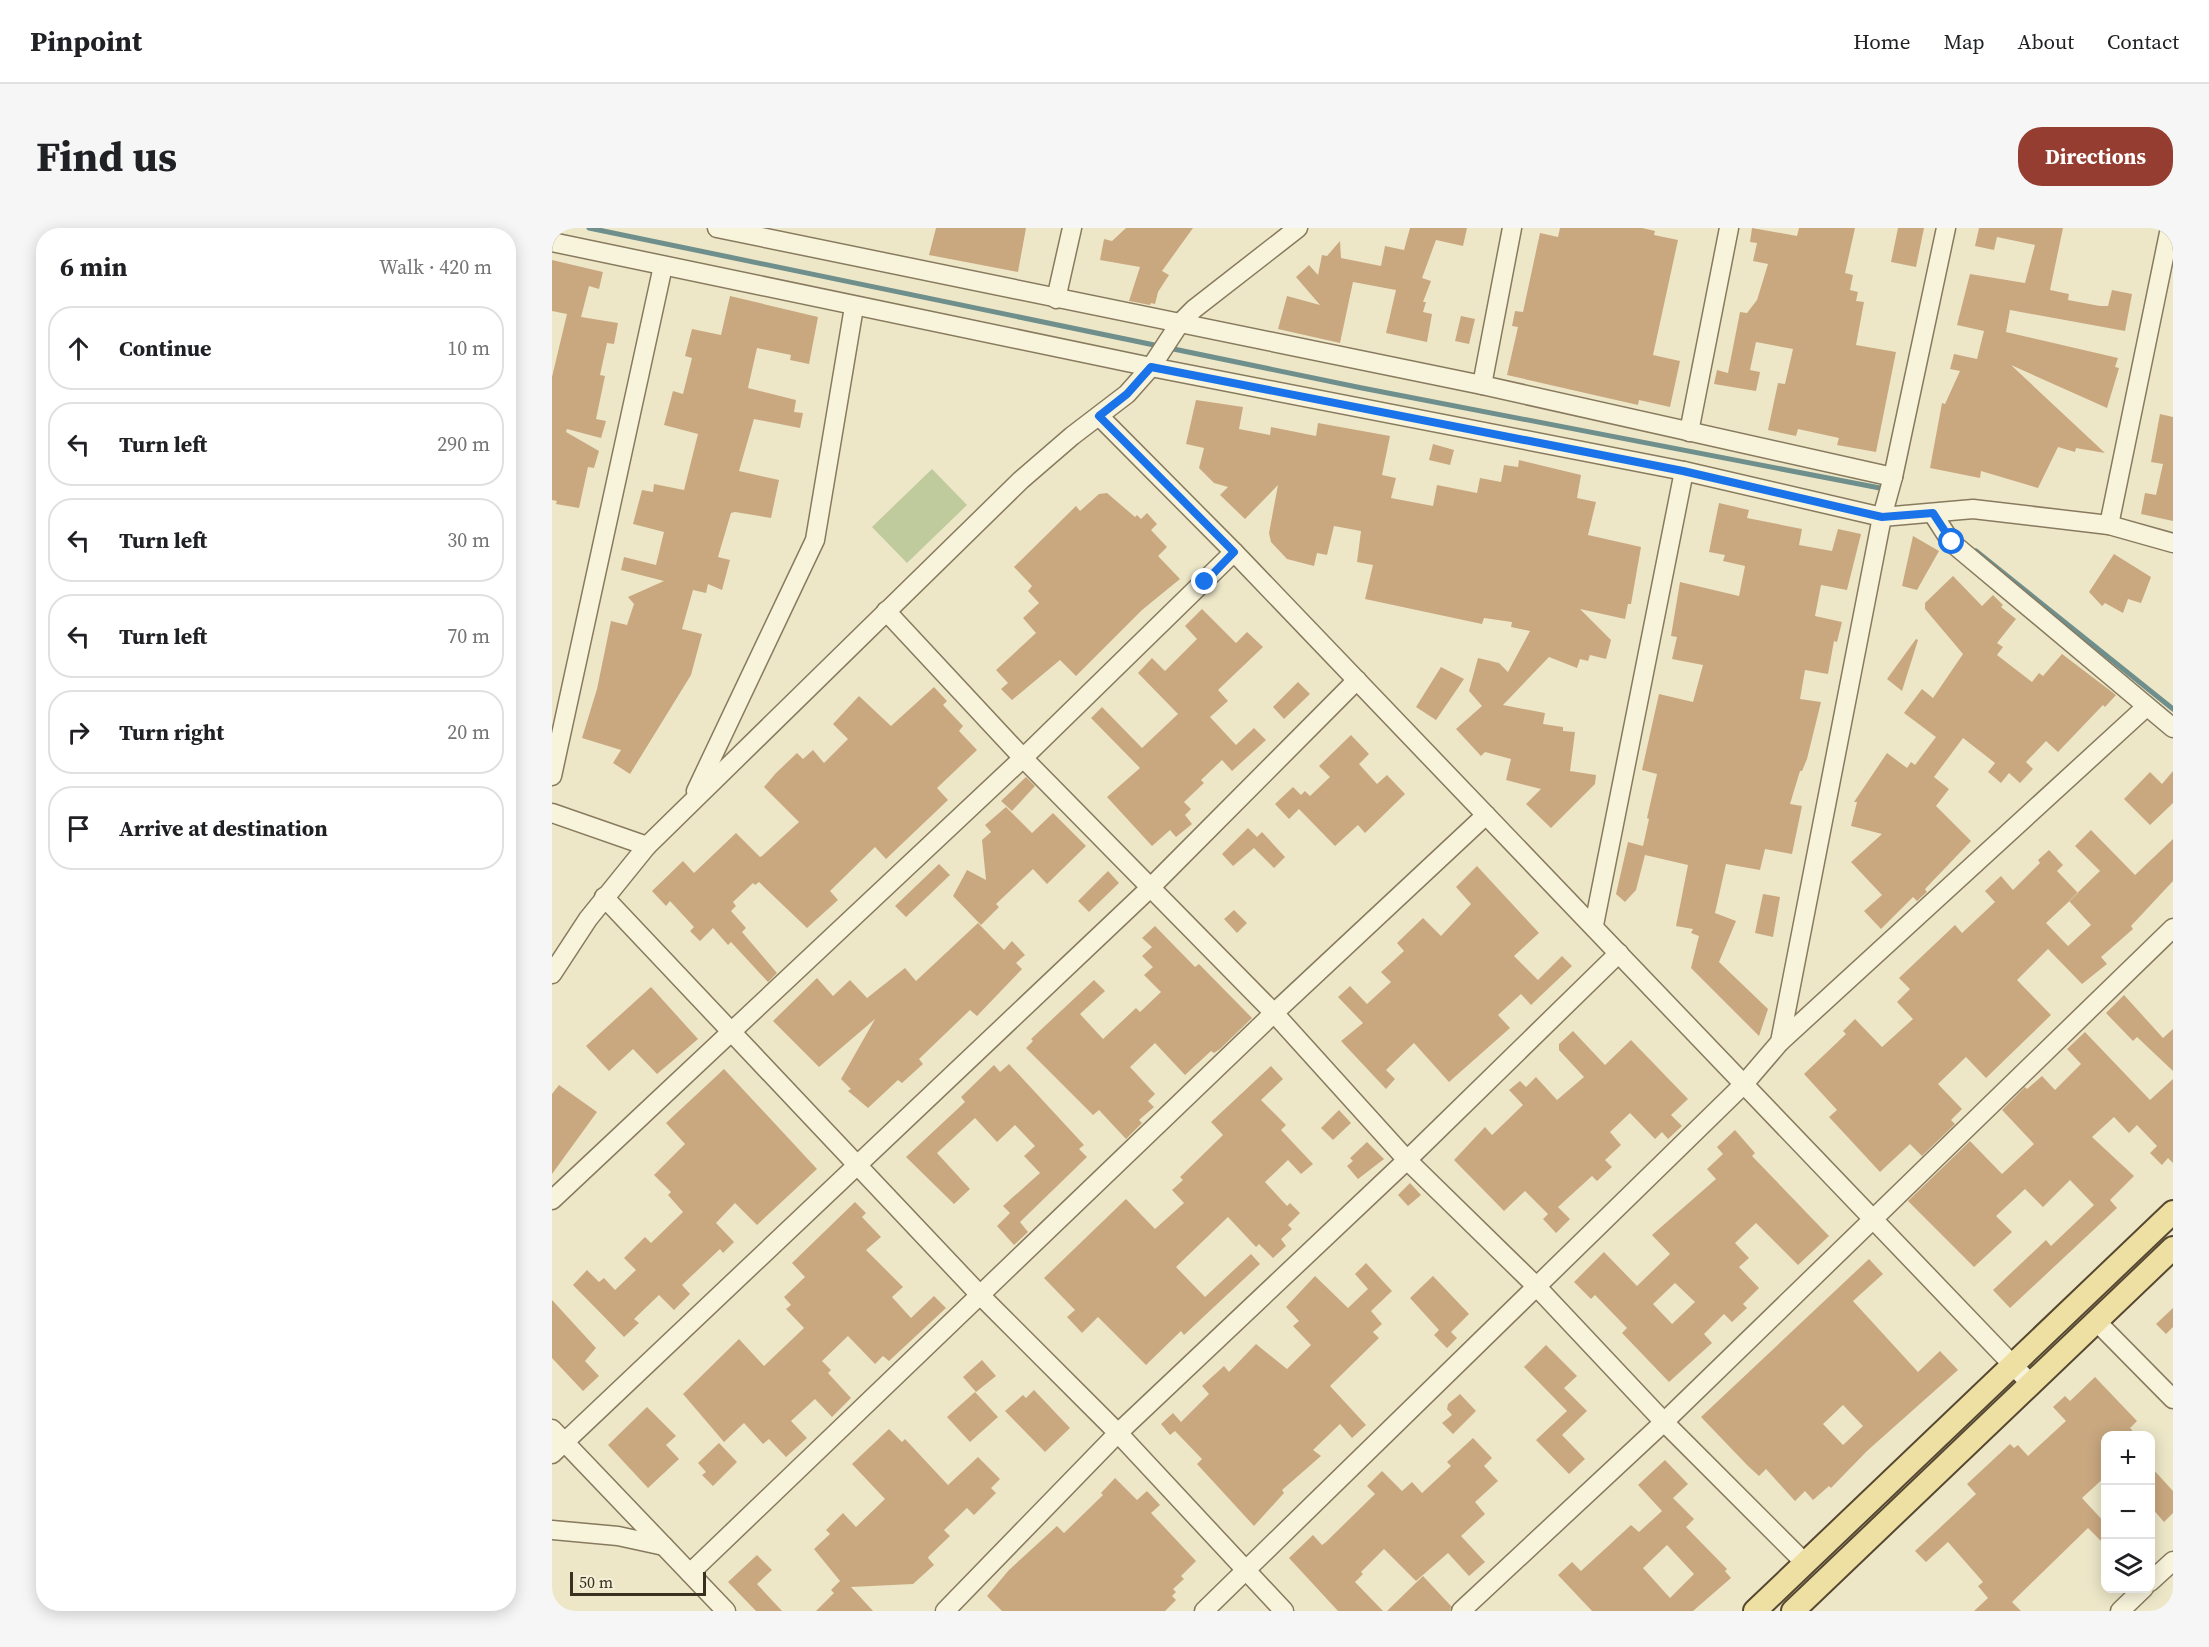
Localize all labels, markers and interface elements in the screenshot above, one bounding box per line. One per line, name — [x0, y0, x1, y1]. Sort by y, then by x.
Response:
text: Pinpoint — [30, 22, 142, 60]
text: Home — [1853, 27, 1911, 56]
text: Map — [1944, 27, 1985, 56]
text: About — [2018, 27, 2074, 56]
text: Contact — [2107, 27, 2179, 56]
text: Find us — [36, 127, 177, 185]
button: Directions — [2018, 127, 2173, 186]
text: 6 min — [60, 249, 127, 285]
text: Walk · 420 m — [379, 253, 492, 281]
icon: ahead — [62, 332, 95, 365]
text: Continue — [119, 333, 212, 363]
text: 10 m — [447, 334, 490, 362]
icon: left — [62, 428, 95, 461]
text: Turn left — [119, 429, 207, 459]
text: 290 m — [437, 430, 490, 458]
icon: left — [62, 524, 95, 557]
text: Turn left — [119, 525, 207, 555]
text: 30 m — [447, 526, 490, 554]
route start — [1938, 528, 1964, 554]
route end — [1191, 568, 1217, 594]
icon: left — [62, 620, 95, 653]
text: Turn left — [119, 621, 207, 651]
text: 70 m — [447, 622, 490, 650]
icon: right — [62, 716, 95, 749]
text: Turn right — [119, 717, 224, 747]
text: 20 m — [447, 718, 490, 746]
icon: arrive — [62, 812, 95, 845]
text: Arrive at destination — [119, 813, 328, 843]
map controls — [2101, 1431, 2155, 1593]
button: + — [2101, 1431, 2155, 1485]
button: − — [2101, 1485, 2155, 1539]
button: layers — [2101, 1539, 2155, 1593]
scale bar — [570, 1569, 706, 1596]
text: 50 m — [579, 1571, 613, 1593]

